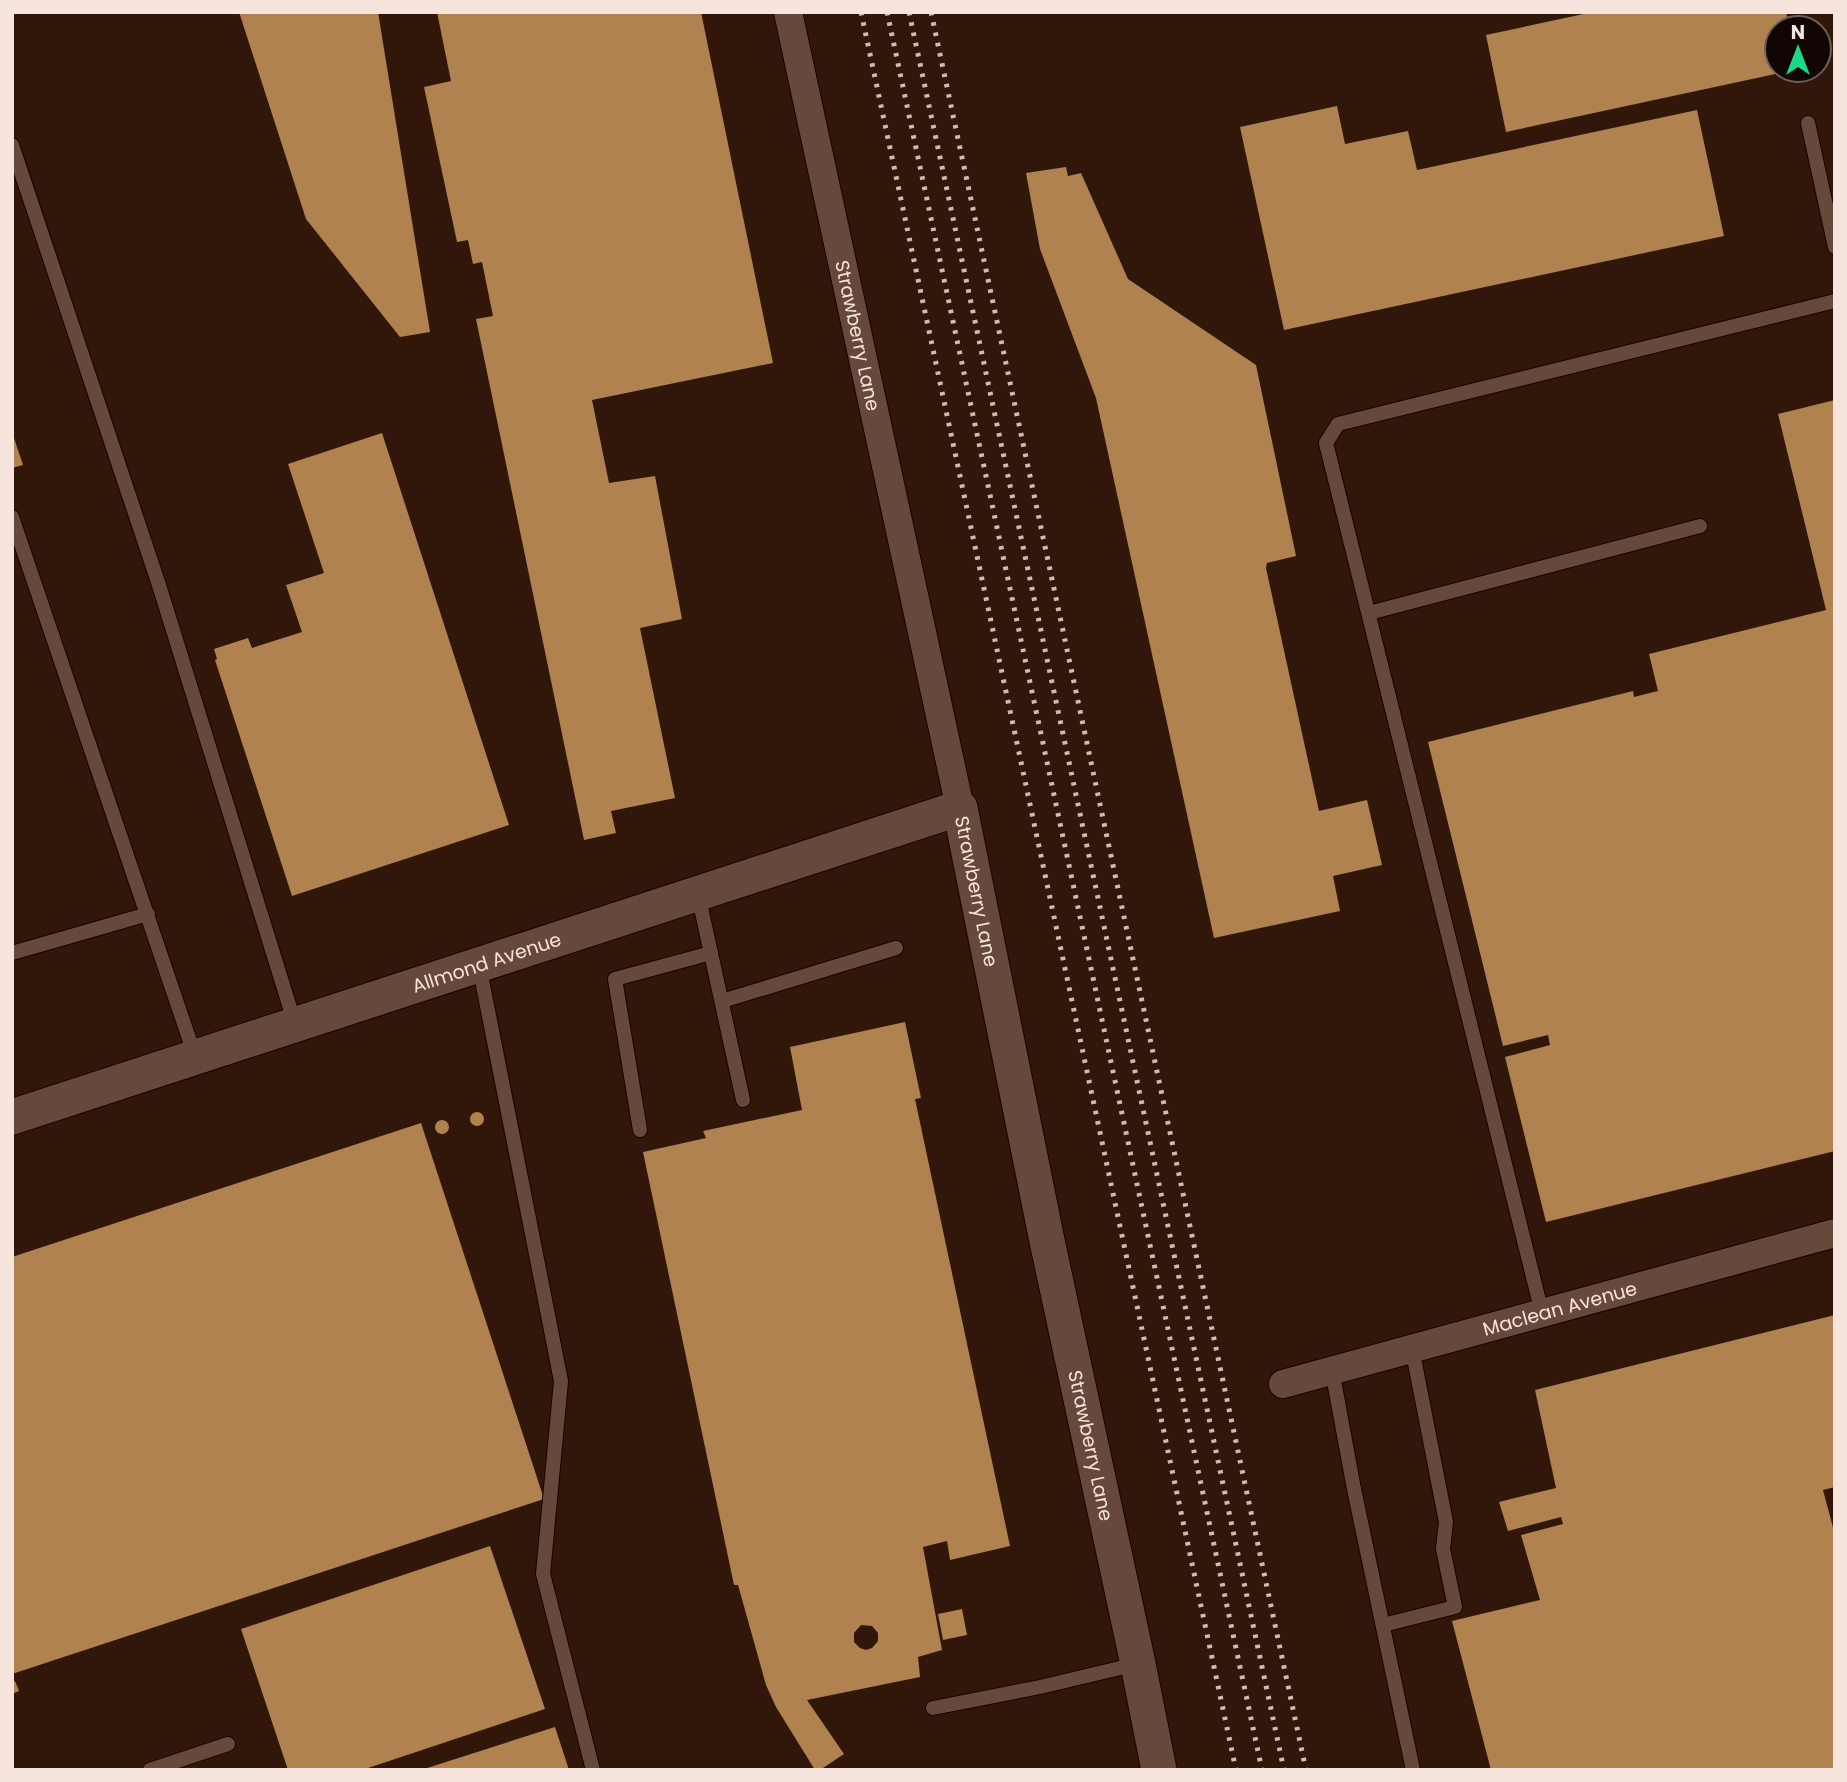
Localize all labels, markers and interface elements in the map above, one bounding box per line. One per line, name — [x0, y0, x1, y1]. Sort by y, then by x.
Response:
north arrow — [1763, 14, 1833, 84]
text: N — [1791, 19, 1805, 46]
street label: Strawberry Lane — [829, 258, 887, 413]
street label: Strawberry Lane — [948, 813, 1005, 969]
street label: Allmond Avenue — [408, 925, 565, 999]
street label: Maclean Avenue — [1480, 1274, 1640, 1342]
street label: Strawberry Lane — [1062, 1368, 1120, 1523]

